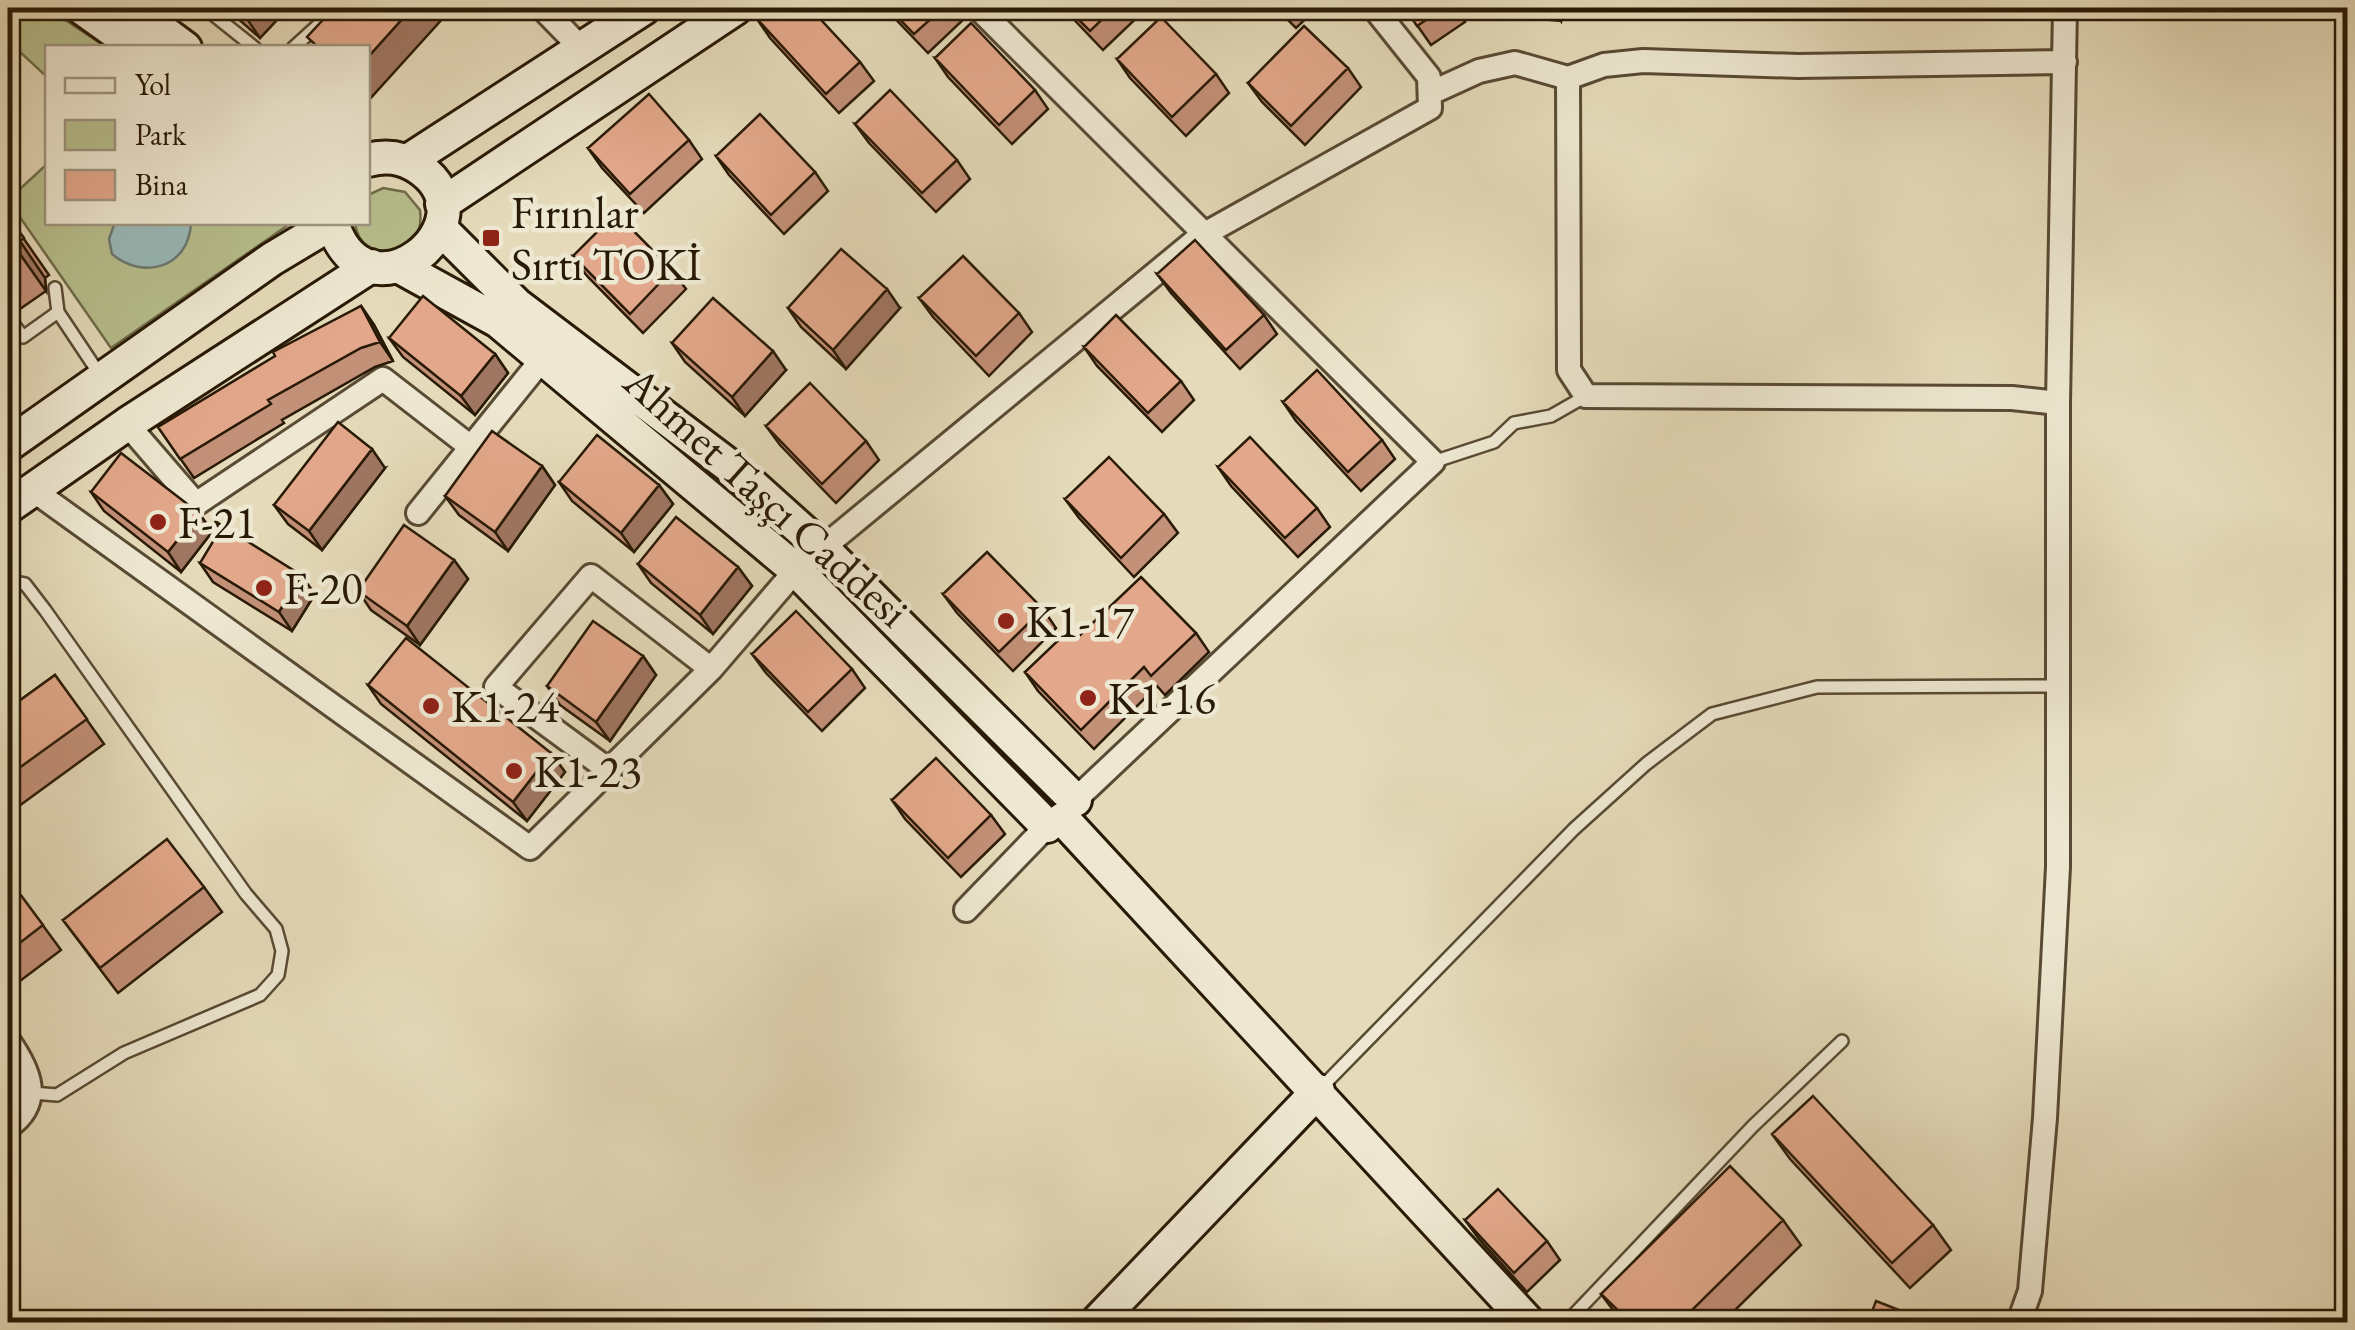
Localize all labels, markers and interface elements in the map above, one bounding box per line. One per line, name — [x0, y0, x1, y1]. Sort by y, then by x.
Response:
legend — [45, 45, 370, 225]
text: Yol — [135, 65, 171, 104]
text: Park — [135, 115, 187, 154]
text: Bina — [135, 165, 188, 204]
place label: Fırınlar Sırtı TOKİ — [511, 183, 702, 293]
marker: Fırınlar Sırtı TOKİ — [480, 227, 502, 249]
street label: Ahmet Taşçı Caddesi — [612, 352, 922, 639]
place label: F-21 — [178, 493, 257, 551]
marker: F-21 — [147, 511, 169, 533]
place label: F-20 — [284, 559, 363, 617]
marker: F-20 — [253, 577, 275, 599]
place label: K1-17 — [1026, 592, 1134, 650]
marker: K1-17 — [995, 610, 1017, 632]
place label: K1-16 — [1108, 669, 1216, 727]
place label: K1-24 — [451, 677, 559, 735]
marker: K1-16 — [1077, 687, 1099, 709]
marker: K1-24 — [420, 695, 442, 717]
place label: K1-23 — [534, 742, 642, 800]
marker: K1-23 — [503, 760, 525, 782]

